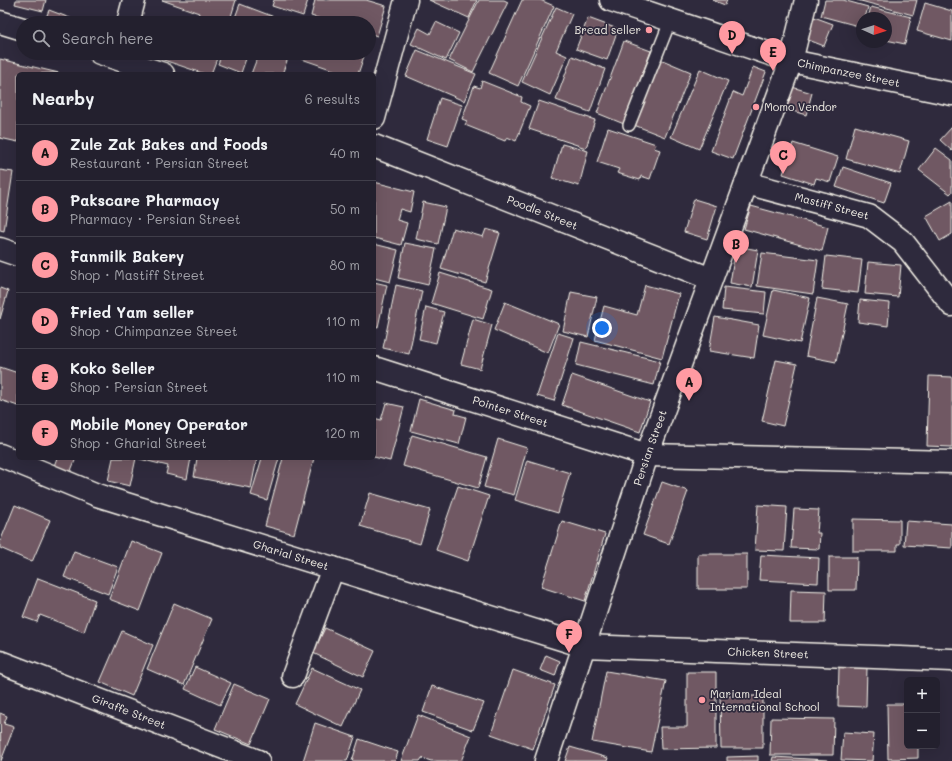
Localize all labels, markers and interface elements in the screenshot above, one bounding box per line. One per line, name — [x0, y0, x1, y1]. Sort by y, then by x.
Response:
north arrow — [856, 12, 892, 48]
search box — [16, 16, 376, 60]
pin: D — [719, 21, 745, 54]
place label: Bread seller — [574, 22, 641, 37]
marker: Bread seller — [644, 25, 654, 35]
icon: search — [30, 27, 52, 49]
text: Search here — [62, 28, 153, 48]
pin: E — [760, 38, 786, 71]
street label: Chimpanzee Street — [796, 55, 902, 90]
text: Nearby — [32, 87, 94, 109]
text: 6 results — [305, 90, 360, 107]
place label: Momo Vendor — [764, 99, 837, 114]
marker: Momo Vendor — [751, 102, 761, 112]
text: Zule Zak Bakes and Foods — [70, 134, 268, 154]
pin: C — [770, 141, 796, 174]
text: A — [40, 144, 50, 161]
text: 40 m — [330, 144, 360, 161]
text: Restaurant · Persian Street — [70, 154, 249, 171]
street label: Mastiff Street — [793, 188, 871, 223]
text: Pakscare Pharmacy — [70, 190, 220, 210]
street label: Poodle Street — [505, 191, 580, 233]
text: B — [41, 200, 49, 217]
text: 50 m — [330, 200, 360, 217]
text: Pharmacy · Persian Street — [70, 210, 240, 227]
pin: B — [723, 230, 749, 263]
text: Fanmilk Bakery — [70, 246, 184, 266]
text: C — [40, 256, 50, 273]
text: 80 m — [330, 256, 360, 273]
text: Shop · Mastiff Street — [70, 266, 205, 283]
text: Fried Yam seller — [70, 302, 194, 322]
text: D — [40, 312, 50, 329]
text: 110 m — [326, 312, 360, 329]
your location — [592, 318, 612, 338]
text: Shop · Chimpanzee Street — [70, 322, 238, 339]
text: Koko Seller — [70, 358, 155, 378]
text: E — [41, 368, 49, 385]
text: 110 m — [326, 368, 360, 385]
pin: A — [676, 368, 702, 401]
text: Shop · Persian Street — [70, 378, 208, 395]
street label: Pointer Street — [471, 392, 550, 430]
street label: Persian Street — [629, 408, 670, 488]
text: Mobile Money Operator — [70, 414, 248, 434]
text: F — [41, 424, 49, 441]
text: 120 m — [324, 424, 360, 441]
text: Shop · Gharial Street — [70, 434, 207, 451]
street label: Gharial Street — [251, 536, 331, 573]
pin: F — [556, 620, 582, 653]
street label: Chicken Street — [727, 643, 809, 662]
map controls — [904, 677, 940, 749]
button: + — [904, 677, 940, 713]
place label: Mariam Ideal International School — [710, 686, 820, 714]
street label: Giraffe Street — [90, 690, 168, 732]
marker: Mariam Ideal International School — [697, 695, 707, 705]
button: − — [904, 713, 940, 749]

